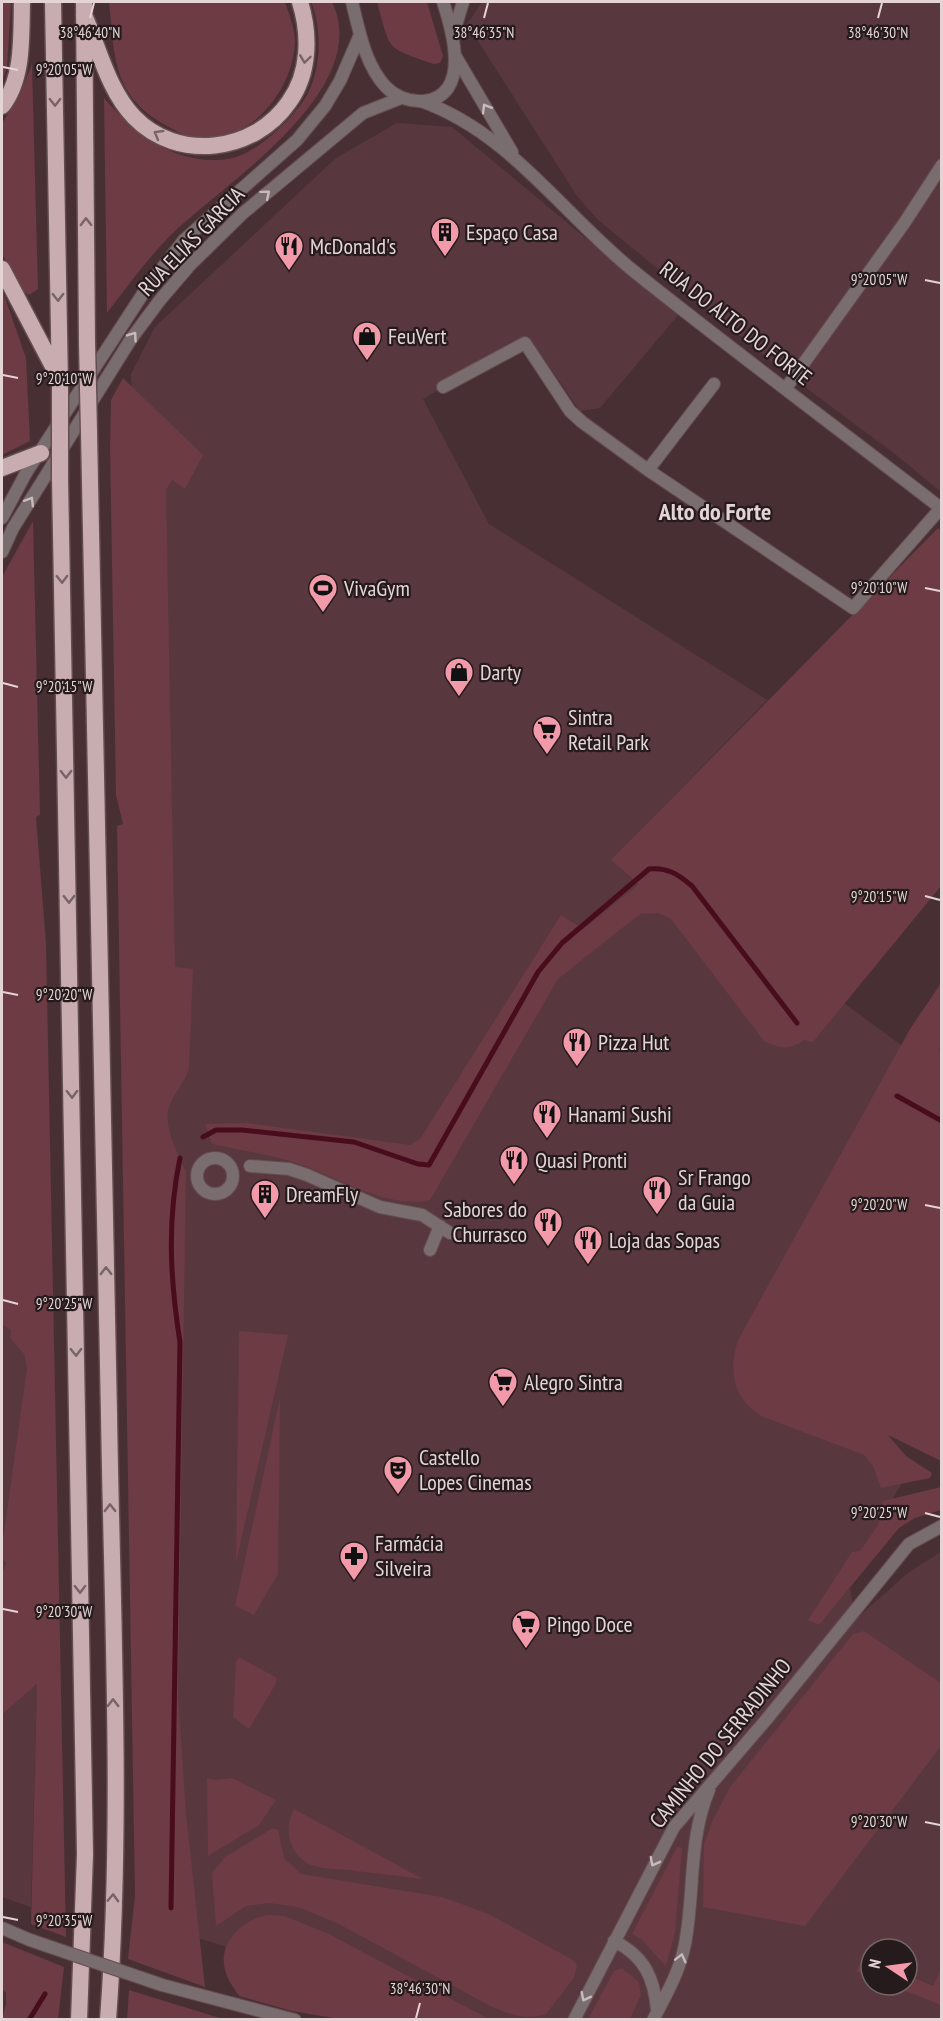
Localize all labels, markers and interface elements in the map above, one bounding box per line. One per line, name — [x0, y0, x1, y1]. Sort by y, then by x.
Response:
text: 38°46'40"N — [60, 23, 120, 42]
text: 38°46'35"N — [454, 23, 514, 42]
text: 38°46'30"N — [848, 23, 908, 42]
one-way arrow — [299, 54, 311, 63]
text: 9°20'05"W — [36, 60, 92, 79]
one-way arrow — [48, 97, 61, 106]
one-way arrow — [482, 104, 493, 114]
one-way arrow — [154, 130, 164, 142]
street label: RUA ELIAS GARCIA — [132, 180, 251, 302]
one-way arrow — [259, 190, 270, 201]
building icon: Espaço Casa — [429, 216, 461, 258]
one-way arrow — [80, 217, 92, 226]
place label: Espaço Casa — [466, 218, 558, 246]
restaurant icon: McDonald's — [273, 230, 305, 272]
place label: McDonald's — [310, 232, 396, 260]
street label: RUA DO ALTO DO FORTE — [654, 255, 818, 391]
text: 9°20'05"W — [851, 270, 907, 289]
one-way arrow — [52, 292, 64, 301]
shop icon: FeuVert — [351, 320, 383, 362]
place label: FeuVert — [388, 322, 447, 350]
one-way arrow — [126, 331, 137, 342]
text: 9°20'10"W — [36, 369, 92, 388]
district label: Alto do Forte — [658, 496, 771, 527]
one-way arrow — [22, 497, 34, 507]
sports icon: VivaGym — [307, 572, 339, 614]
one-way arrow — [56, 574, 69, 583]
place label: VivaGym — [343, 574, 410, 602]
text: 9°20'10"W — [851, 578, 907, 597]
shop icon: Darty — [443, 656, 475, 698]
place label: Darty — [480, 658, 522, 686]
text: 9°20'15"W — [36, 677, 92, 696]
place label: Sintra Retail Park — [568, 703, 649, 756]
supermarket icon: Sintra Retail Park — [531, 714, 563, 756]
one-way arrow — [60, 769, 73, 778]
text: 9°20'15"W — [851, 887, 907, 906]
one-way arrow — [62, 894, 75, 903]
text: 9°20'20"W — [36, 985, 92, 1004]
restaurant icon: Pizza Hut — [561, 1026, 593, 1068]
place label: Pizza Hut — [598, 1028, 669, 1056]
one-way arrow — [66, 1089, 78, 1098]
restaurant icon: Hanami Sushi — [531, 1098, 563, 1140]
place label: Hanami Sushi — [568, 1100, 672, 1128]
restaurant icon: Quasi Pronti — [498, 1144, 530, 1186]
place label: Quasi Pronti — [535, 1146, 628, 1174]
place label: Sr Frango da Guia — [678, 1163, 751, 1216]
restaurant icon: Sr Frango da Guia — [641, 1174, 673, 1216]
building icon: DreamFly — [249, 1178, 281, 1220]
place label: DreamFly — [286, 1180, 359, 1208]
place label: Sabores do Churrasco — [443, 1195, 527, 1248]
text: 9°20'20"W — [851, 1195, 907, 1214]
restaurant icon: Sabores do Churrasco — [532, 1206, 564, 1248]
restaurant icon: Loja das Sopas — [572, 1224, 604, 1266]
place label: Loja das Sopas — [609, 1226, 720, 1254]
one-way arrow — [100, 1267, 113, 1276]
text: 9°20'25"W — [36, 1294, 92, 1313]
one-way arrow — [70, 1347, 82, 1356]
supermarket icon: Alegro Sintra — [487, 1366, 519, 1408]
place label: Alegro Sintra — [524, 1368, 623, 1396]
place label: Castello Lopes Cinemas — [419, 1443, 532, 1496]
theatre icon: Castello Lopes Cinemas — [382, 1454, 414, 1496]
text: 9°20'25"W — [851, 1503, 907, 1522]
one-way arrow — [104, 1504, 116, 1513]
place label: Farmácia Silveira — [375, 1529, 443, 1582]
pharmacy icon: Farmácia Silveira — [338, 1540, 370, 1582]
one-way arrow — [74, 1584, 86, 1593]
text: 9°20'30"W — [36, 1602, 92, 1621]
supermarket icon: Pingo Doce — [510, 1608, 542, 1650]
place label: Pingo Doce — [547, 1610, 633, 1638]
street label: CAMINHO DO SERRADINHO — [643, 1653, 797, 1833]
one-way arrow — [107, 1699, 119, 1708]
text: 9°20'30"W — [851, 1812, 907, 1831]
one-way arrow — [650, 1856, 661, 1866]
one-way arrow — [106, 1894, 119, 1903]
text: 9°20'35"W — [36, 1911, 92, 1930]
north arrow — [859, 1937, 919, 1997]
one-way arrow — [674, 1953, 687, 1963]
text: N — [864, 1957, 885, 1970]
text: 38°46'30"N — [390, 1979, 450, 1998]
one-way arrow — [581, 1990, 593, 2001]

